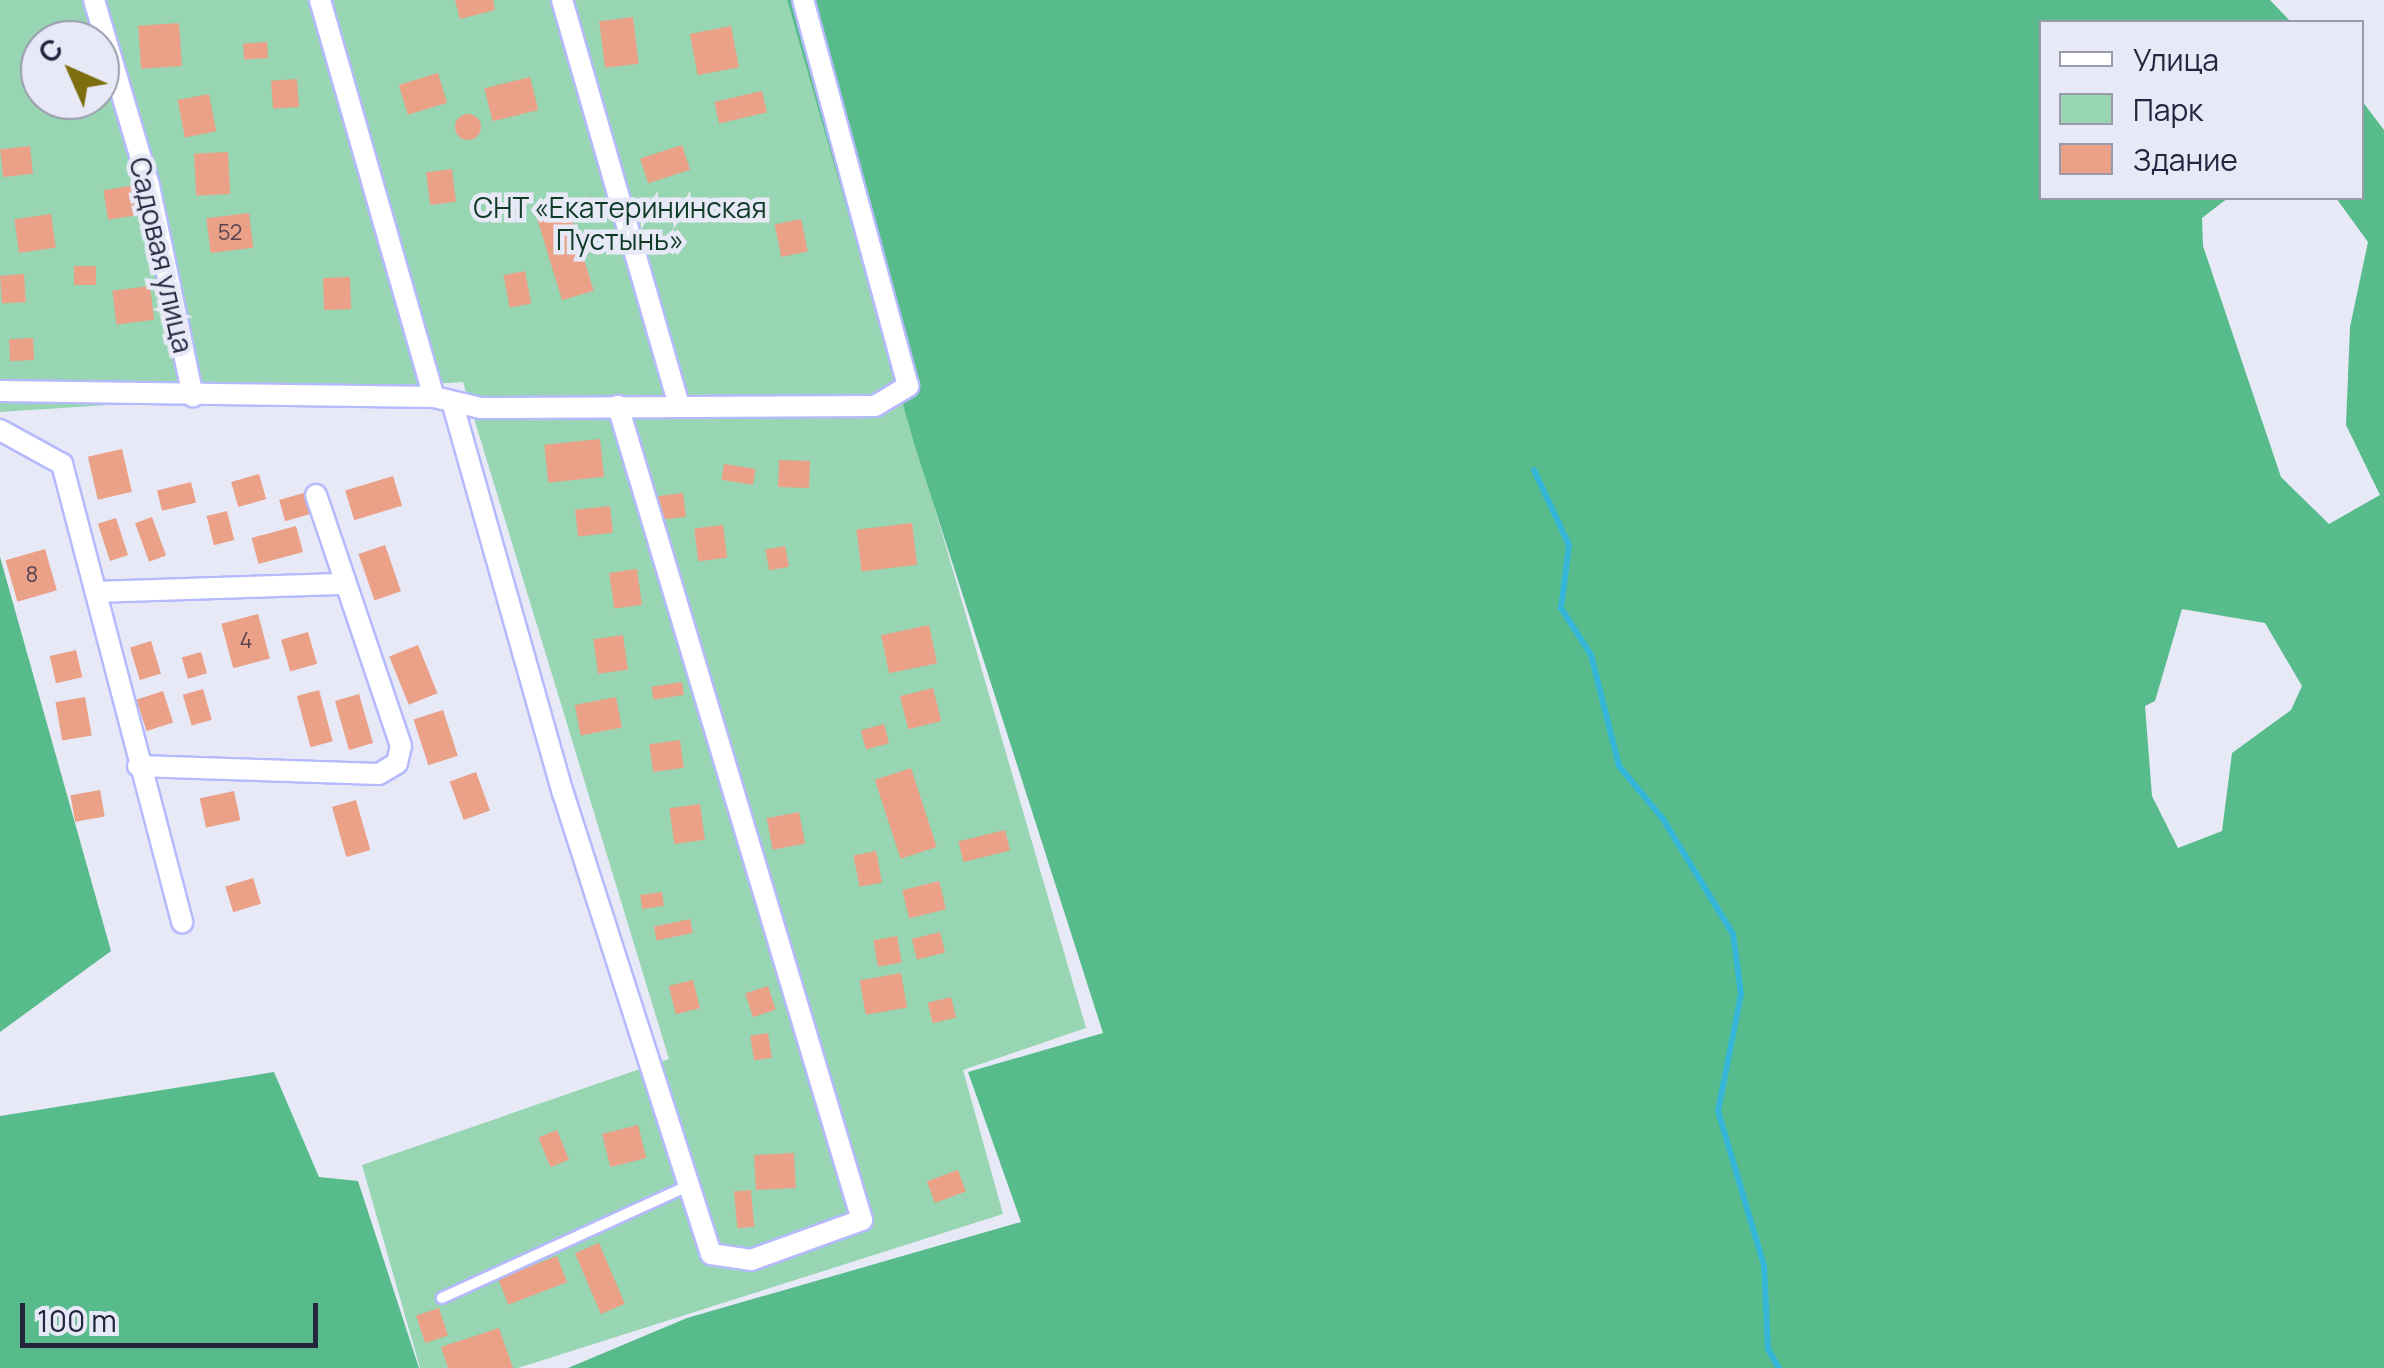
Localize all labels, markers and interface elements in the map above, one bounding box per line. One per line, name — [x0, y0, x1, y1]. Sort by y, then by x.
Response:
north arrow — [20, 20, 120, 120]
legend — [2039, 20, 2364, 200]
text: С — [29, 29, 71, 71]
text: Улица — [2133, 39, 2219, 80]
text: Парк — [2133, 89, 2203, 130]
text: Здание — [2133, 139, 2238, 180]
street label: Садовая улица — [123, 154, 201, 356]
park label: СНТ «Екатерининская Пустынь» — [473, 190, 767, 256]
house number: 52 — [218, 220, 242, 246]
house number: 8 — [26, 562, 38, 588]
house number: 4 — [240, 628, 252, 654]
scale bar — [25, 1283, 322, 1345]
text: 100 m — [37, 1300, 117, 1341]

